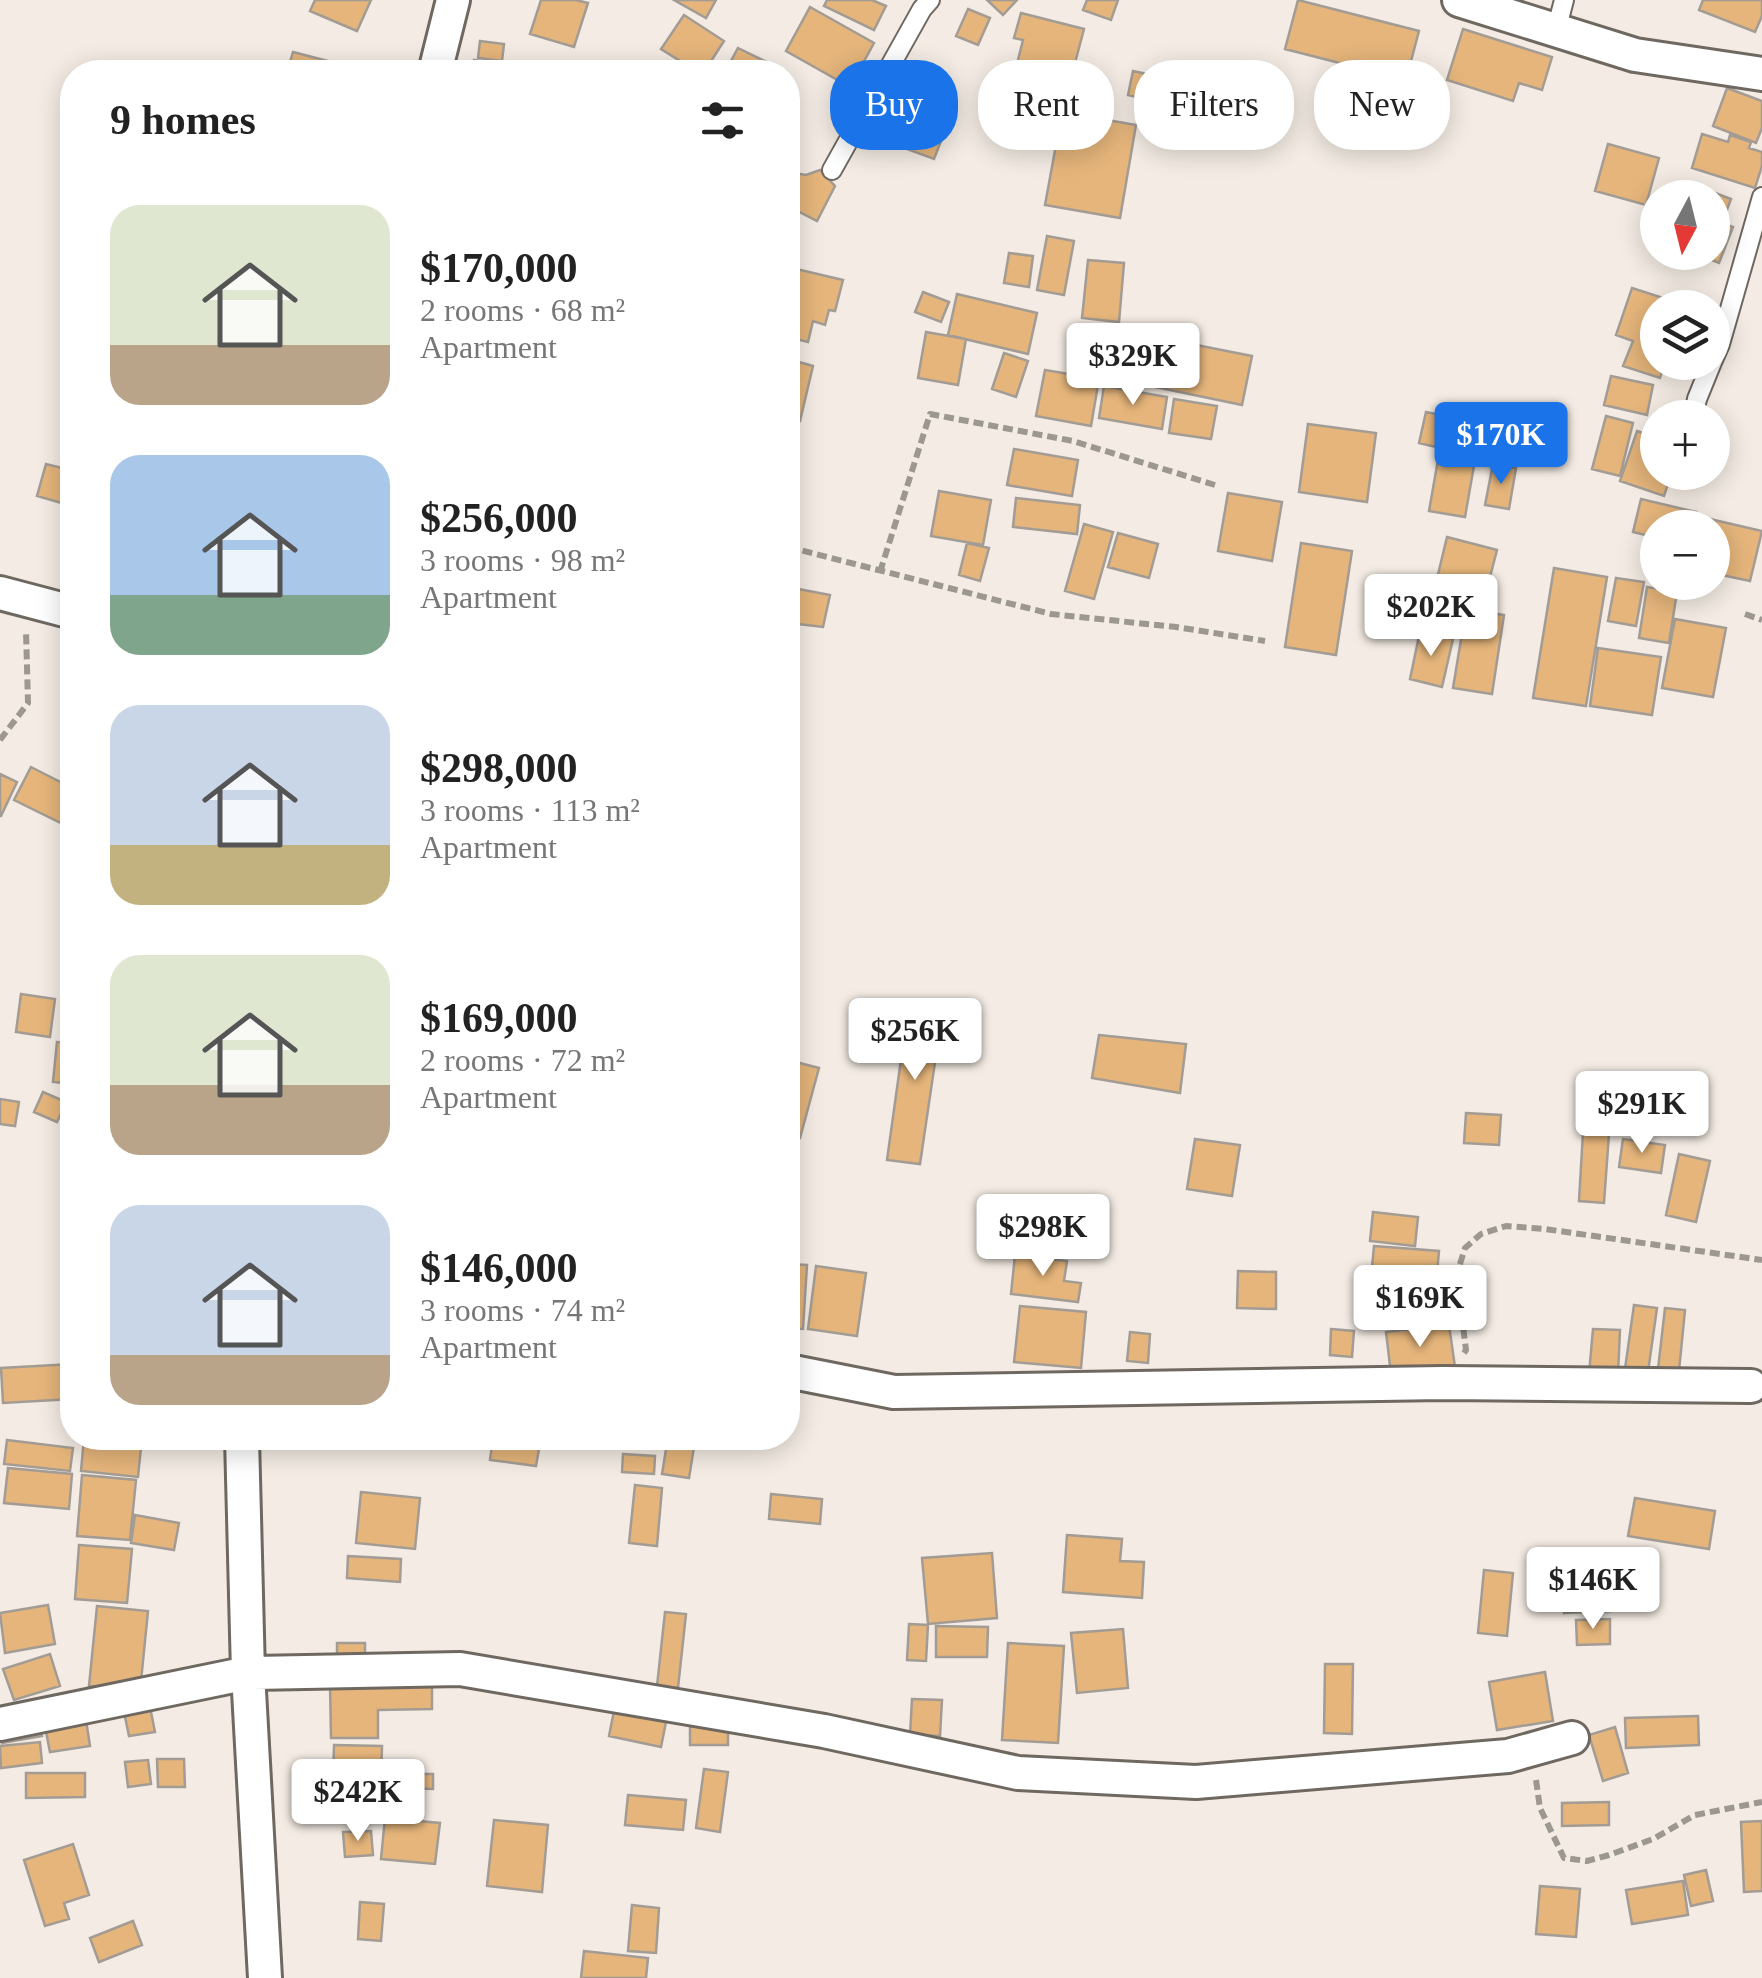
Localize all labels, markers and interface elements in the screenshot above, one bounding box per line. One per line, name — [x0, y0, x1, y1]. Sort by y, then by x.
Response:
chip: Buy — [830, 60, 958, 150]
chip: Rent — [978, 60, 1114, 150]
chip: Filters — [1134, 60, 1294, 150]
chip: New — [1314, 60, 1450, 150]
icon: filters — [695, 93, 750, 148]
text: 9 homes — [110, 97, 256, 143]
north arrow — [1640, 180, 1730, 270]
map controls — [1640, 180, 1730, 600]
icon: home — [190, 245, 310, 365]
text: $170,000 — [420, 245, 578, 291]
button: layers — [1640, 290, 1730, 380]
text: 2 rooms · 68 m² — [420, 292, 625, 328]
pin: $329K — [1063, 323, 1203, 408]
text: Apartment — [420, 329, 557, 365]
text: $329K — [1089, 337, 1177, 373]
button: + — [1640, 400, 1730, 490]
pin: $170K — [1431, 402, 1571, 487]
text: $170K — [1457, 416, 1545, 452]
icon: home — [190, 495, 310, 615]
text: $256,000 — [420, 495, 578, 541]
button: − — [1640, 510, 1730, 600]
text: 3 rooms · 98 m² — [420, 542, 625, 578]
pin: $202K — [1361, 574, 1501, 659]
text: Apartment — [420, 579, 557, 615]
text: $202K — [1387, 588, 1475, 624]
icon: home — [190, 745, 310, 865]
text: $298,000 — [420, 745, 578, 791]
text: 3 rooms · 113 m² — [420, 792, 640, 828]
text: Apartment — [420, 829, 557, 865]
icon: home — [190, 995, 310, 1115]
text: $169,000 — [420, 995, 578, 1041]
pin: $256K — [845, 998, 985, 1083]
text: $256K — [871, 1012, 959, 1048]
text: 2 rooms · 72 m² — [420, 1042, 625, 1078]
pin: $291K — [1572, 1071, 1712, 1156]
text: Apartment — [420, 1079, 557, 1115]
text: $291K — [1598, 1085, 1686, 1121]
pin: $298K — [973, 1194, 1113, 1279]
text: $298K — [999, 1208, 1087, 1244]
icon: home — [190, 1245, 310, 1365]
text: $146,000 — [420, 1245, 578, 1291]
pin: $169K — [1350, 1265, 1490, 1350]
text: $169K — [1376, 1279, 1464, 1315]
text: 3 rooms · 74 m² — [420, 1292, 625, 1328]
text: Apartment — [420, 1329, 557, 1365]
pin: $146K — [1523, 1547, 1663, 1632]
text: $146K — [1549, 1561, 1637, 1597]
pin: $242K — [288, 1759, 428, 1844]
text: $242K — [314, 1773, 402, 1809]

